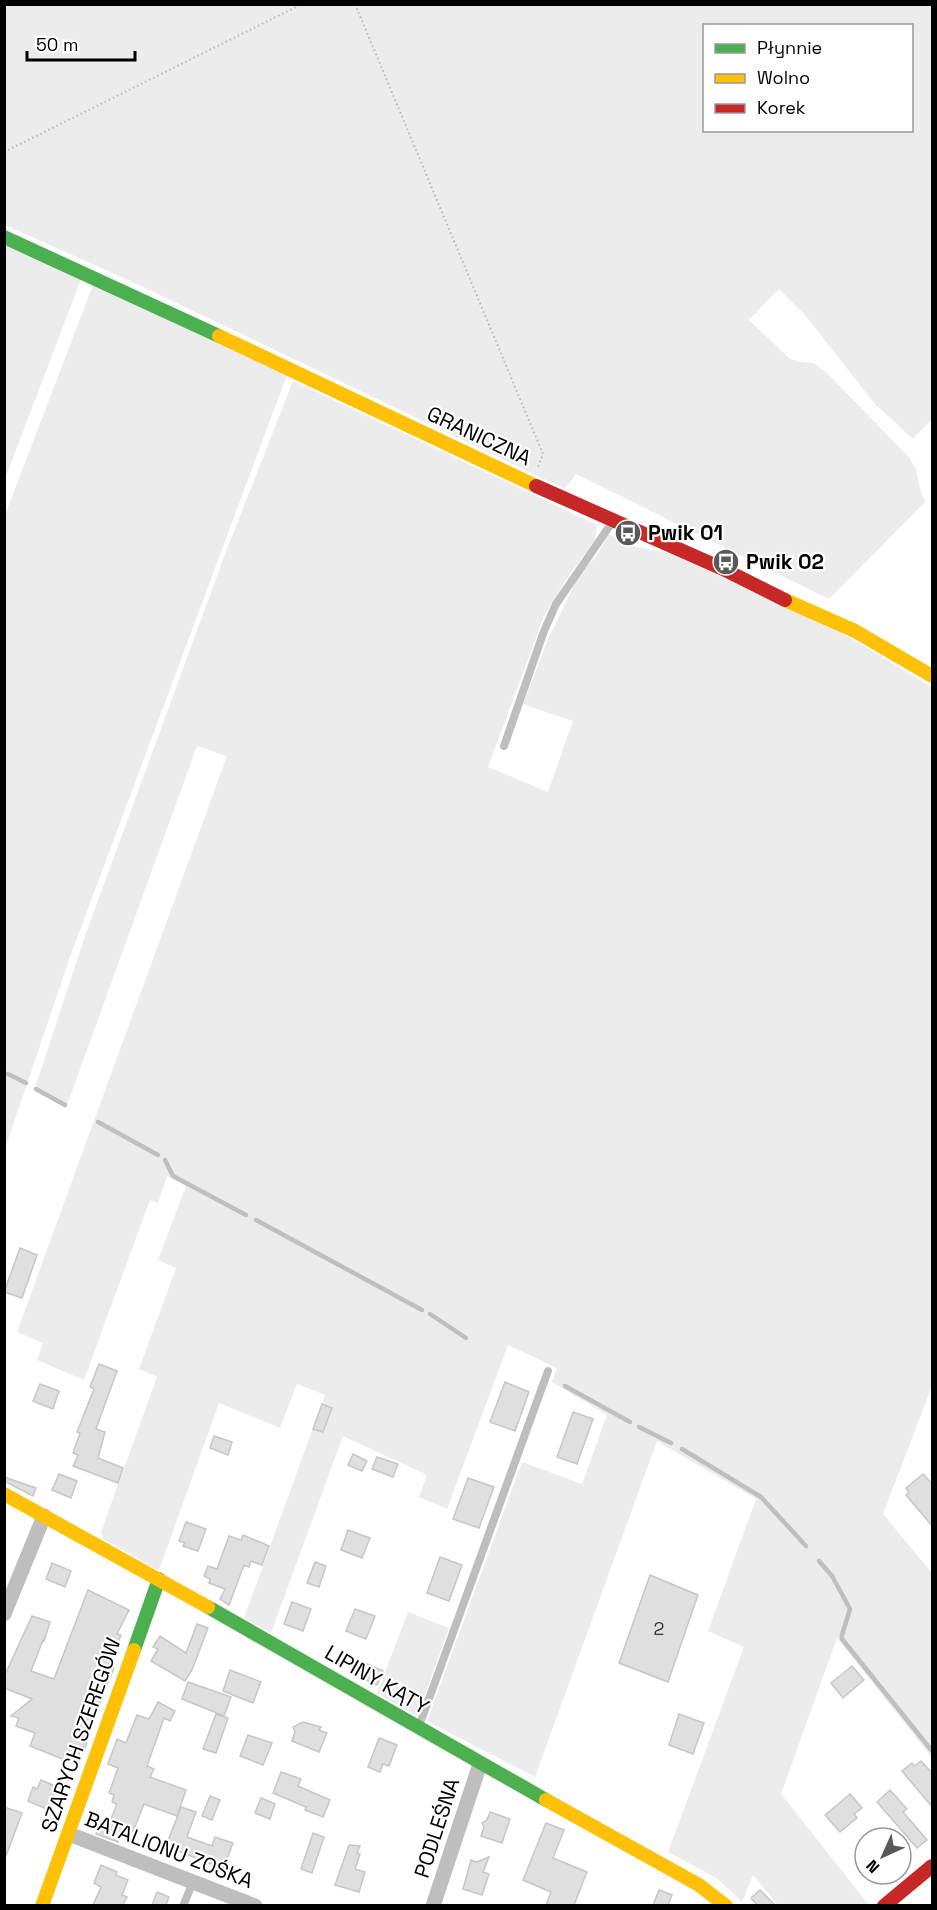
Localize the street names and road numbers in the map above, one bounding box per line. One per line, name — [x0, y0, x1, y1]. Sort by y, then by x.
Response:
street label: GRANICZNA — [423, 400, 536, 471]
street label: SZARYCH SZEREGÓW — [35, 1634, 126, 1836]
street label: LIPINY KĄTY — [320, 1639, 434, 1720]
street label: PODLEŚNA — [408, 1774, 465, 1881]
street label: BATALIONU ZOŚKA — [81, 1805, 257, 1894]

